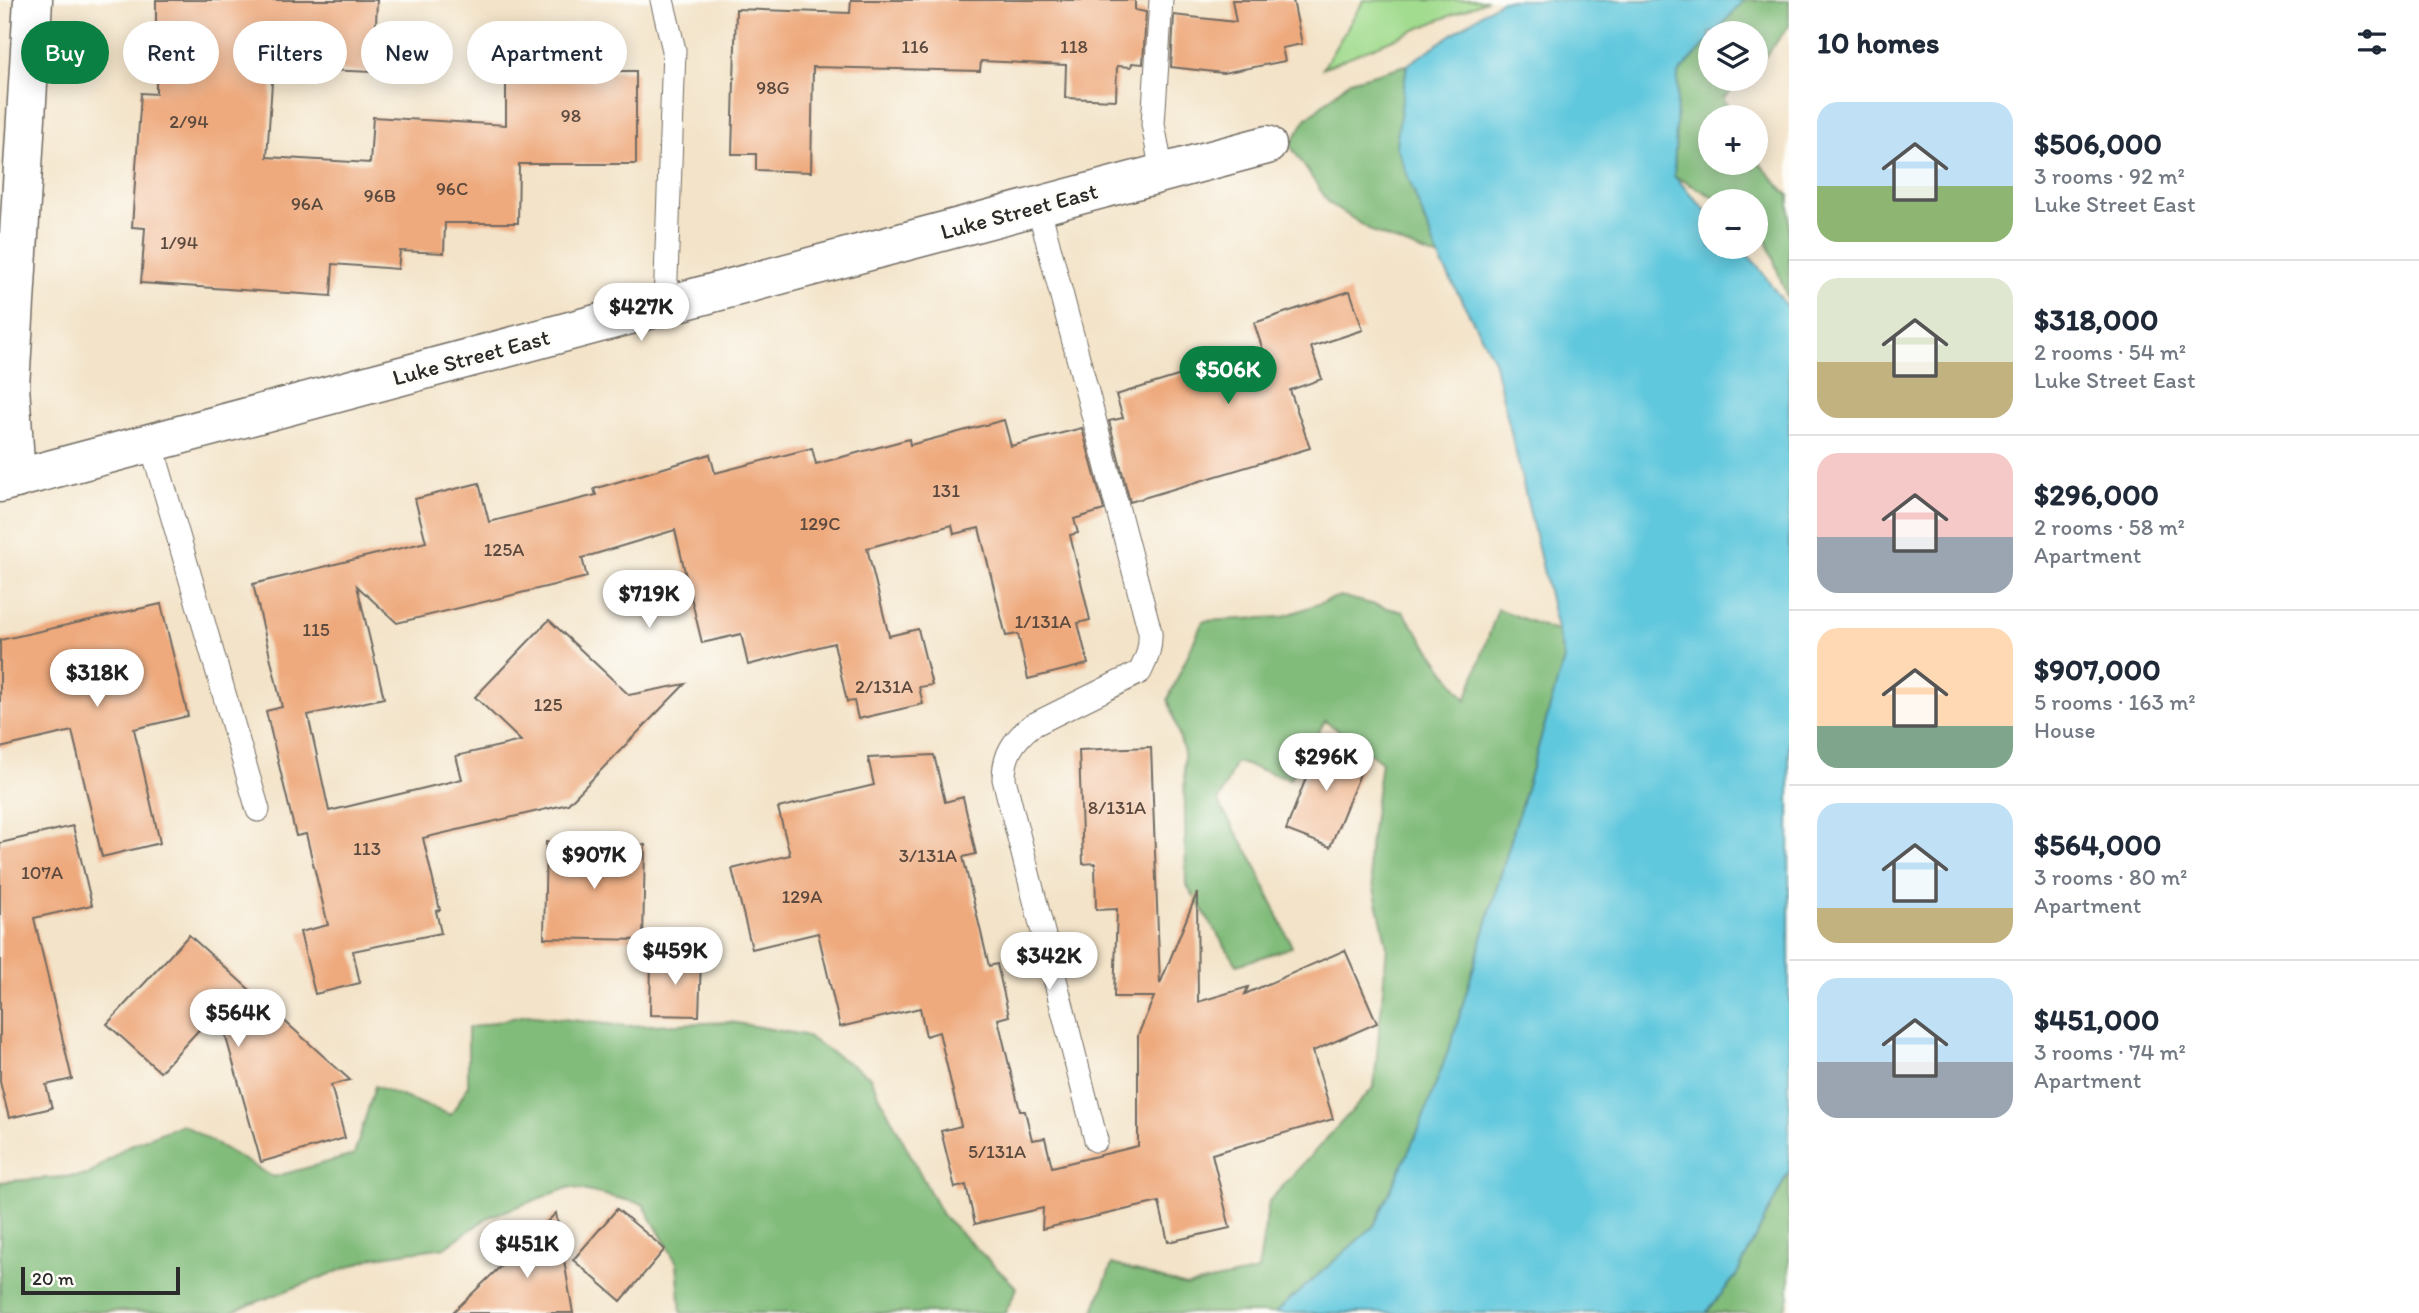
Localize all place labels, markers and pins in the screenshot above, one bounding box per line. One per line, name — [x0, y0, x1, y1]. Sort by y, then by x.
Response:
pin: $427K — [592, 284, 690, 343]
pin: $506K — [1179, 346, 1277, 406]
pin: $719K — [600, 570, 698, 630]
pin: $318K — [48, 650, 146, 709]
pin: $296K — [1277, 734, 1375, 793]
pin: $907K — [545, 832, 643, 891]
pin: $459K — [626, 928, 724, 987]
pin: $342K — [1000, 932, 1098, 992]
pin: $564K — [189, 990, 287, 1049]
pin: $451K — [478, 1220, 576, 1280]

